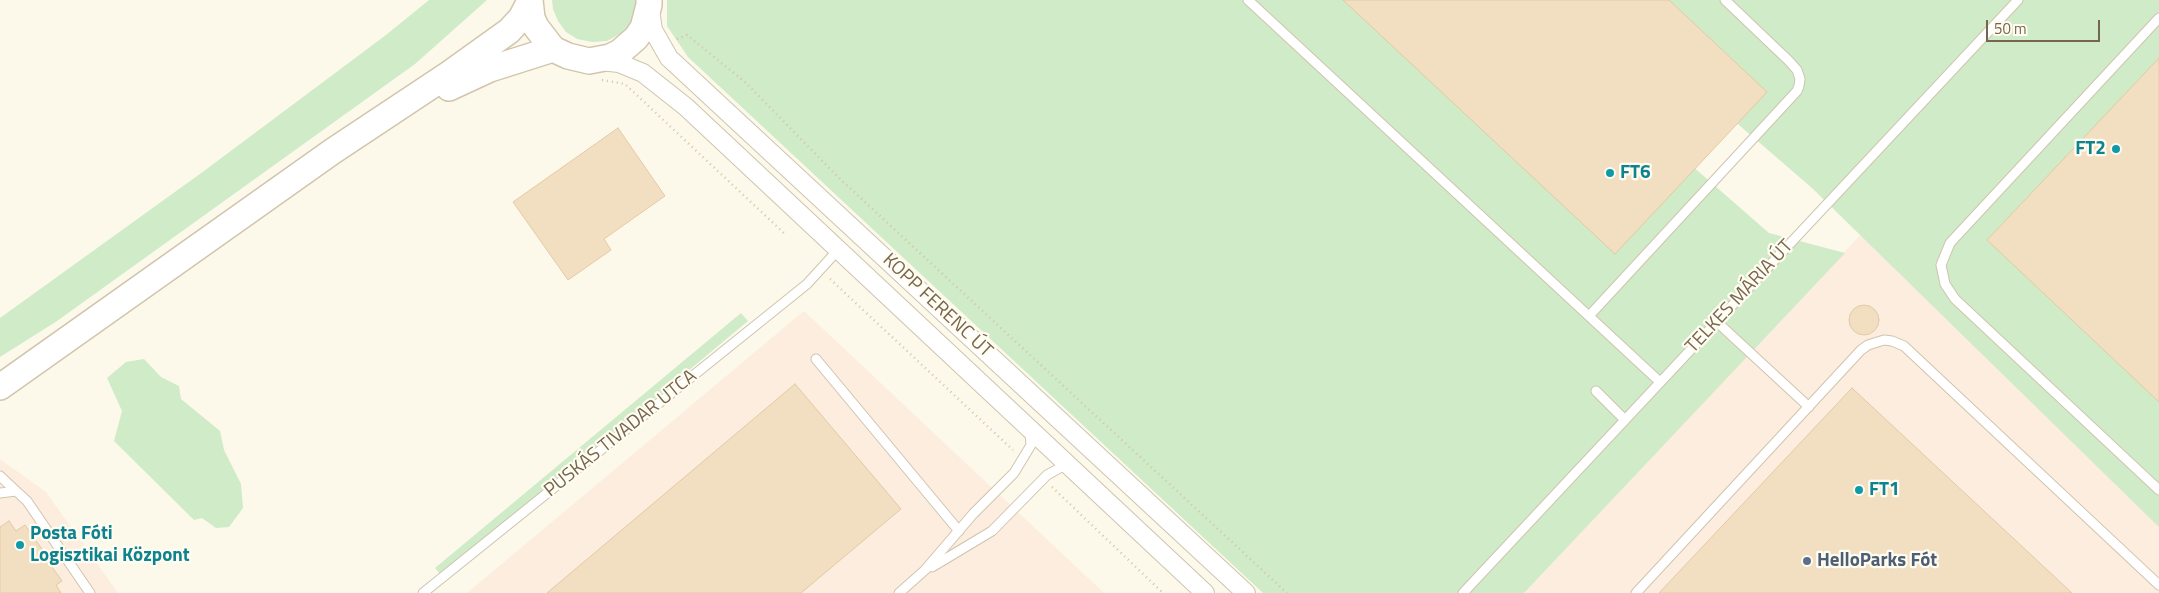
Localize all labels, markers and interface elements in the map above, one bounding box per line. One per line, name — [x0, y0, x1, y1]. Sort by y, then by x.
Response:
scale bar — [1989, 10, 2103, 42]
text: 50 m — [1994, 17, 2027, 40]
place label: FT2 — [2075, 138, 2106, 160]
marker: FT2 — [2110, 143, 2122, 155]
place label: FT6 — [1620, 162, 1651, 184]
marker: FT6 — [1604, 167, 1616, 179]
street label: TELKES MÁRIA ÚT — [1682, 236, 1798, 358]
street label: KOPP FERENC ÚT — [877, 249, 997, 363]
street label: PUSKÁS TIVADAR UTCA — [540, 365, 702, 503]
place label: FT1 — [1869, 479, 1900, 501]
marker: FT1 — [1853, 484, 1865, 496]
place label: Posta Fóti Logisztikai Központ — [30, 523, 190, 567]
marker: Posta Fóti Logisztikai Központ — [14, 539, 26, 551]
place label: HelloParks Fót — [1817, 550, 1937, 572]
marker: HelloParks Fót — [1801, 555, 1813, 567]

